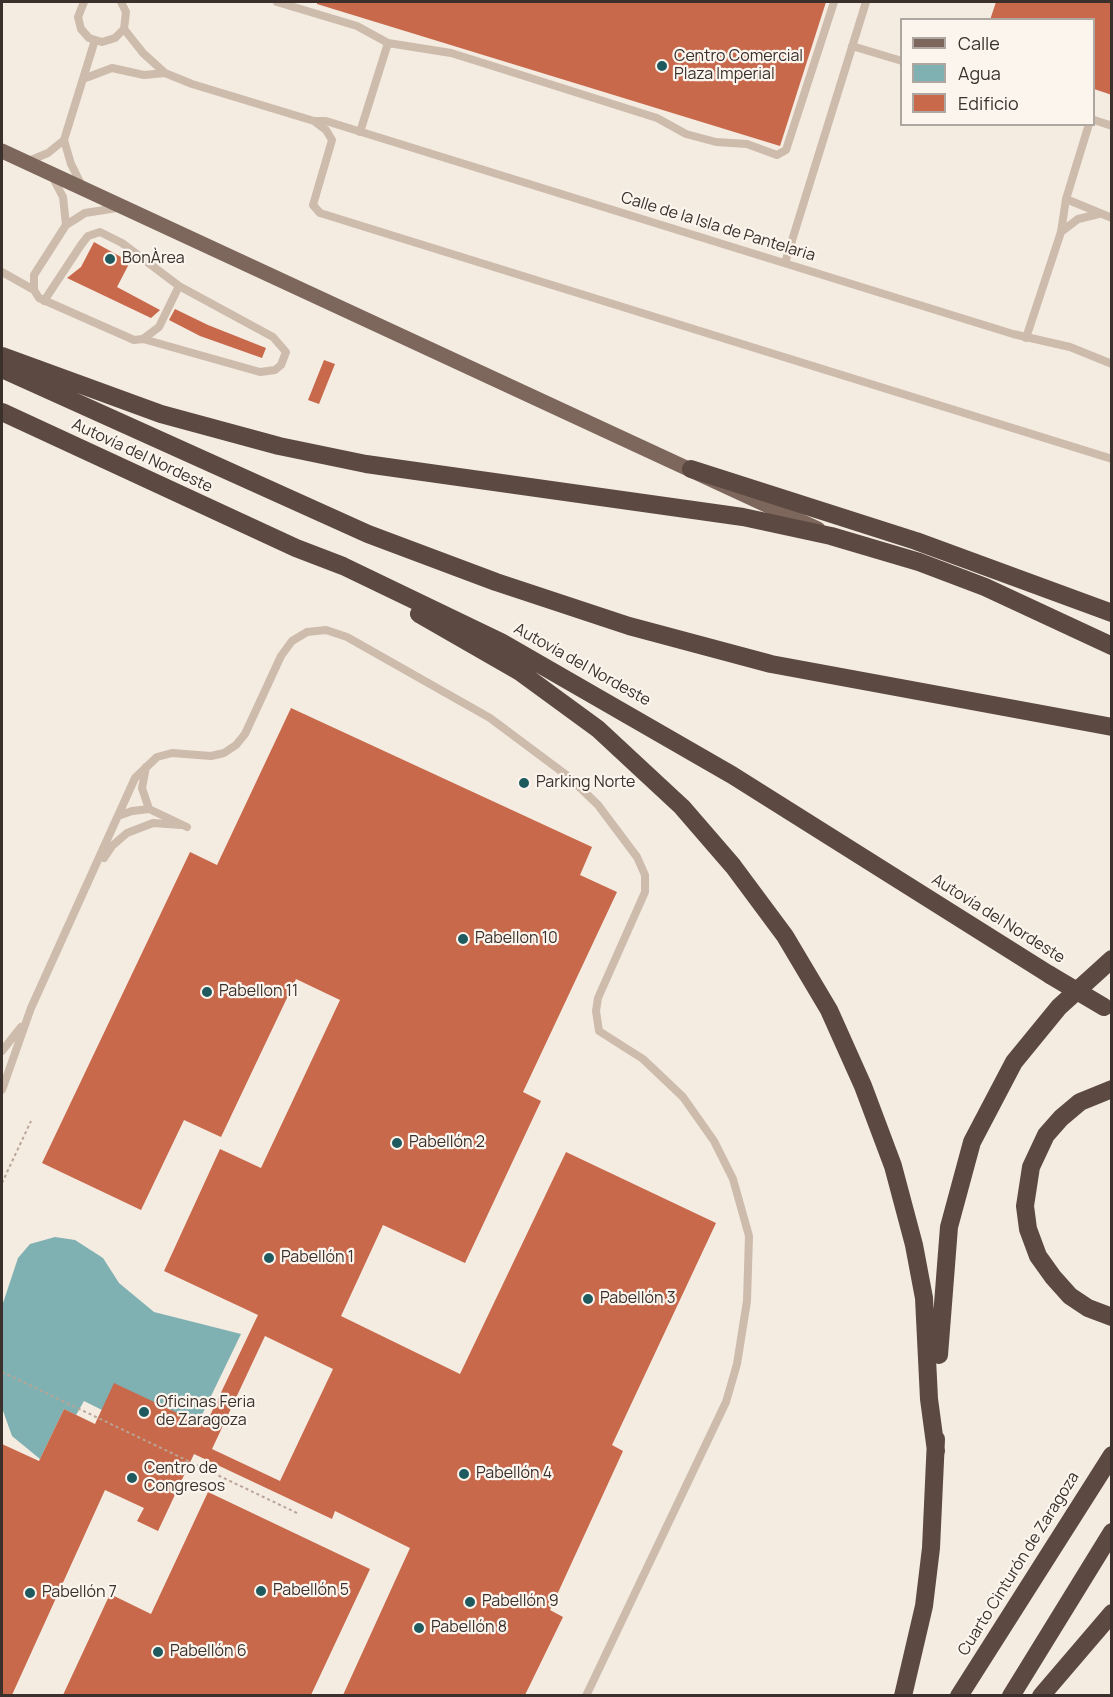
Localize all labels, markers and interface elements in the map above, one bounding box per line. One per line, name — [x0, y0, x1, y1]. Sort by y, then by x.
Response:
legend — [900, 18, 1095, 126]
text: Calle — [958, 31, 1000, 55]
place label: Centro Comercial Plaza Imperial — [674, 47, 803, 85]
marker: Centro Comercial Plaza Imperial — [655, 59, 669, 73]
text: Agua — [958, 61, 1001, 85]
text: Edificio — [958, 91, 1019, 115]
street label: Calle de la Isla de Pantelaria — [618, 188, 818, 266]
place label: BonÀrea — [122, 249, 185, 269]
marker: BonÀrea — [103, 252, 117, 266]
street label: Autovía del Nordeste — [68, 415, 216, 497]
street label: Autovía del Nordeste — [510, 619, 654, 711]
place label: Parking Norte — [536, 773, 635, 793]
marker: Parking Norte — [517, 776, 531, 790]
street label: Autovía del Nordeste — [928, 870, 1068, 968]
place label: Pabellon 10 — [475, 929, 558, 949]
marker: Pabellon 10 — [456, 932, 470, 946]
place label: Pabellon 11 — [219, 982, 298, 1002]
marker: Pabellon 11 — [200, 985, 214, 999]
place label: Pabellón 2 — [409, 1133, 485, 1153]
marker: Pabellón 2 — [390, 1136, 404, 1150]
place label: Pabellón 1 — [281, 1248, 354, 1268]
marker: Pabellón 1 — [262, 1251, 276, 1265]
place label: Pabellón 3 — [600, 1289, 675, 1309]
marker: Pabellón 3 — [581, 1292, 595, 1306]
place label: Oficinas Feria de Zaragoza — [156, 1393, 255, 1431]
marker: Oficinas Feria de Zaragoza — [137, 1405, 151, 1419]
place label: Centro de Congresos — [144, 1459, 225, 1497]
place label: Pabellón 4 — [476, 1464, 552, 1484]
marker: Pabellón 4 — [457, 1467, 471, 1481]
street label: Cuarto Cinturón de Zaragoza — [954, 1468, 1084, 1660]
marker: Centro de Congresos — [125, 1471, 139, 1485]
place label: Pabellón 5 — [273, 1581, 349, 1601]
place label: Pabellón 7 — [42, 1583, 117, 1603]
marker: Pabellón 5 — [254, 1584, 268, 1598]
marker: Pabellón 7 — [23, 1586, 37, 1600]
place label: Pabellón 9 — [482, 1592, 559, 1612]
marker: Pabellón 9 — [463, 1595, 477, 1609]
place label: Pabellón 8 — [431, 1618, 507, 1638]
marker: Pabellón 8 — [412, 1621, 426, 1635]
place label: Pabellón 6 — [170, 1642, 247, 1662]
marker: Pabellón 6 — [151, 1645, 165, 1659]

